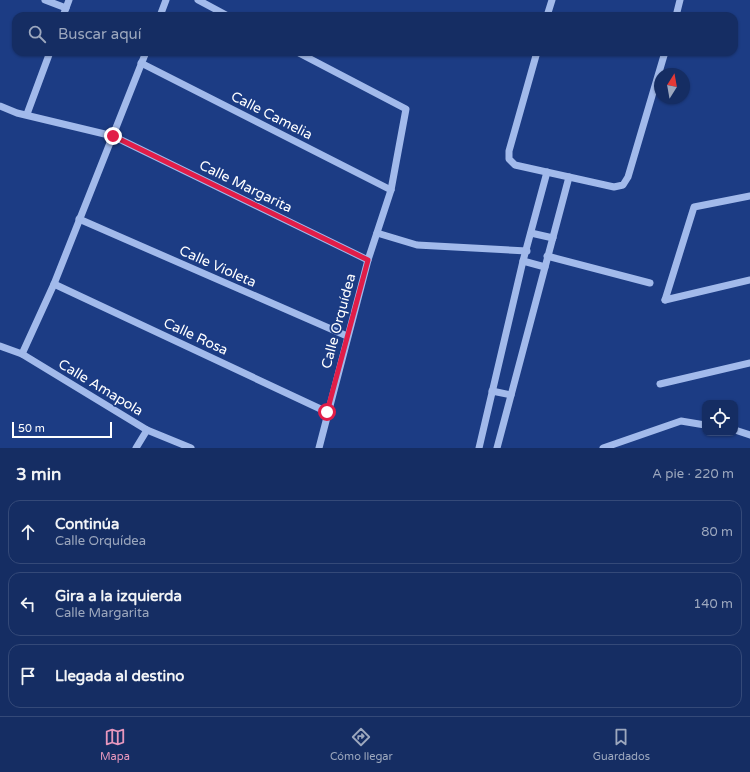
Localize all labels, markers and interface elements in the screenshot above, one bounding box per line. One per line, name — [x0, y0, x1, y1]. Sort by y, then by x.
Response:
search box — [12, 12, 738, 56]
icon: search — [26, 23, 48, 45]
text: Buscar aquí — [58, 25, 141, 43]
north arrow — [654, 68, 690, 104]
street label: Calle Camelia — [228, 88, 315, 143]
route end — [104, 127, 122, 145]
street label: Calle Margarita — [196, 157, 295, 216]
street label: Calle Violeta — [177, 242, 259, 291]
street label: Calle Orquídea — [318, 272, 359, 371]
street label: Calle Rosa — [161, 314, 231, 359]
street label: Calle Amapola — [55, 355, 146, 419]
map controls — [702, 400, 738, 436]
button: locate — [702, 400, 738, 436]
route start — [318, 403, 336, 421]
scale bar — [12, 420, 112, 439]
text: 50 m — [18, 422, 45, 435]
text: 3 min — [16, 464, 61, 485]
text: A pie · 220 m — [652, 466, 734, 482]
text: Continúa — [55, 515, 119, 533]
icon: ahead — [17, 521, 39, 543]
text: 80 m — [701, 524, 733, 540]
text: Calle Orquídea — [55, 533, 146, 549]
text: Gira a la izquierda — [55, 587, 182, 605]
icon: left — [17, 593, 39, 615]
text: 140 m — [693, 596, 733, 612]
text: Calle Margarita — [55, 605, 149, 621]
icon: arrive — [17, 665, 39, 687]
text: Llegada al destino — [55, 667, 184, 685]
tab: Mapa — [100, 726, 130, 763]
tab: Cómo llegar — [330, 726, 393, 763]
tab: Guardados — [593, 726, 650, 763]

